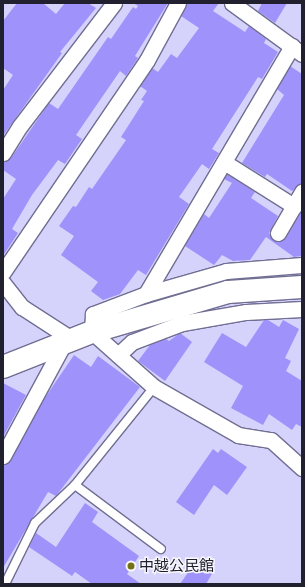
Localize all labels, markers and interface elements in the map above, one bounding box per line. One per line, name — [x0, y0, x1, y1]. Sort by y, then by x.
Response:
place label: 中越公民館 — [139, 557, 214, 575]
marker: 中越公民館 — [126, 561, 136, 571]

